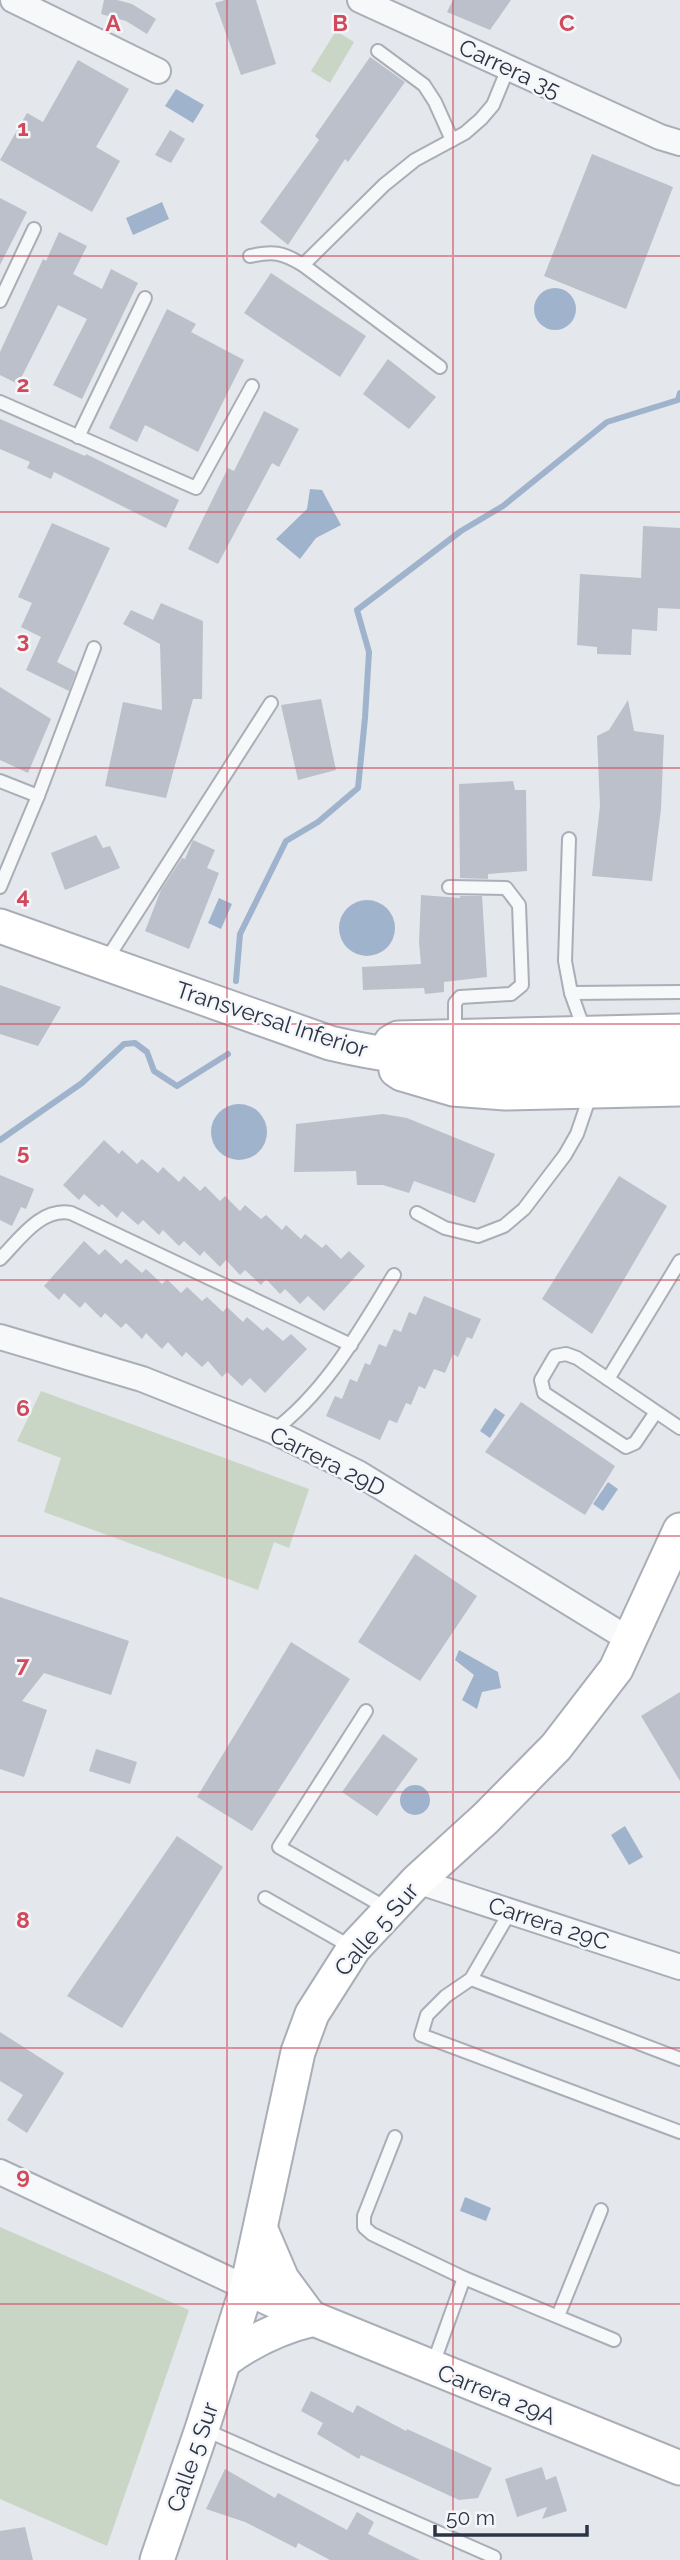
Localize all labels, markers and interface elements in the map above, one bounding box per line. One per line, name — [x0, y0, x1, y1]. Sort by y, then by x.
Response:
text: A — [105, 9, 121, 36]
text: B — [332, 9, 348, 36]
text: C — [559, 9, 575, 36]
street label: Carrera 35 — [455, 33, 565, 103]
text: 1 — [17, 114, 29, 141]
text: 2 — [17, 370, 29, 397]
text: 3 — [17, 626, 29, 653]
text: 4 — [16, 882, 30, 909]
street label: Transversal Inferior — [173, 975, 371, 1063]
text: 5 — [17, 1138, 30, 1165]
text: 6 — [16, 1394, 30, 1421]
street label: Carrera 29D — [266, 1420, 390, 1502]
text: 7 — [17, 1650, 30, 1677]
street label: Calle 5 Sur — [328, 1877, 424, 1981]
street label: Carrera 29C — [485, 1891, 613, 1955]
text: 8 — [16, 1906, 30, 1933]
text: 9 — [16, 2162, 30, 2189]
street label: Carrera 29A — [434, 2358, 560, 2430]
street label: Calle 5 Sur — [161, 2399, 223, 2515]
scale bar — [435, 2494, 587, 2538]
text: 50 m — [446, 2505, 495, 2530]

